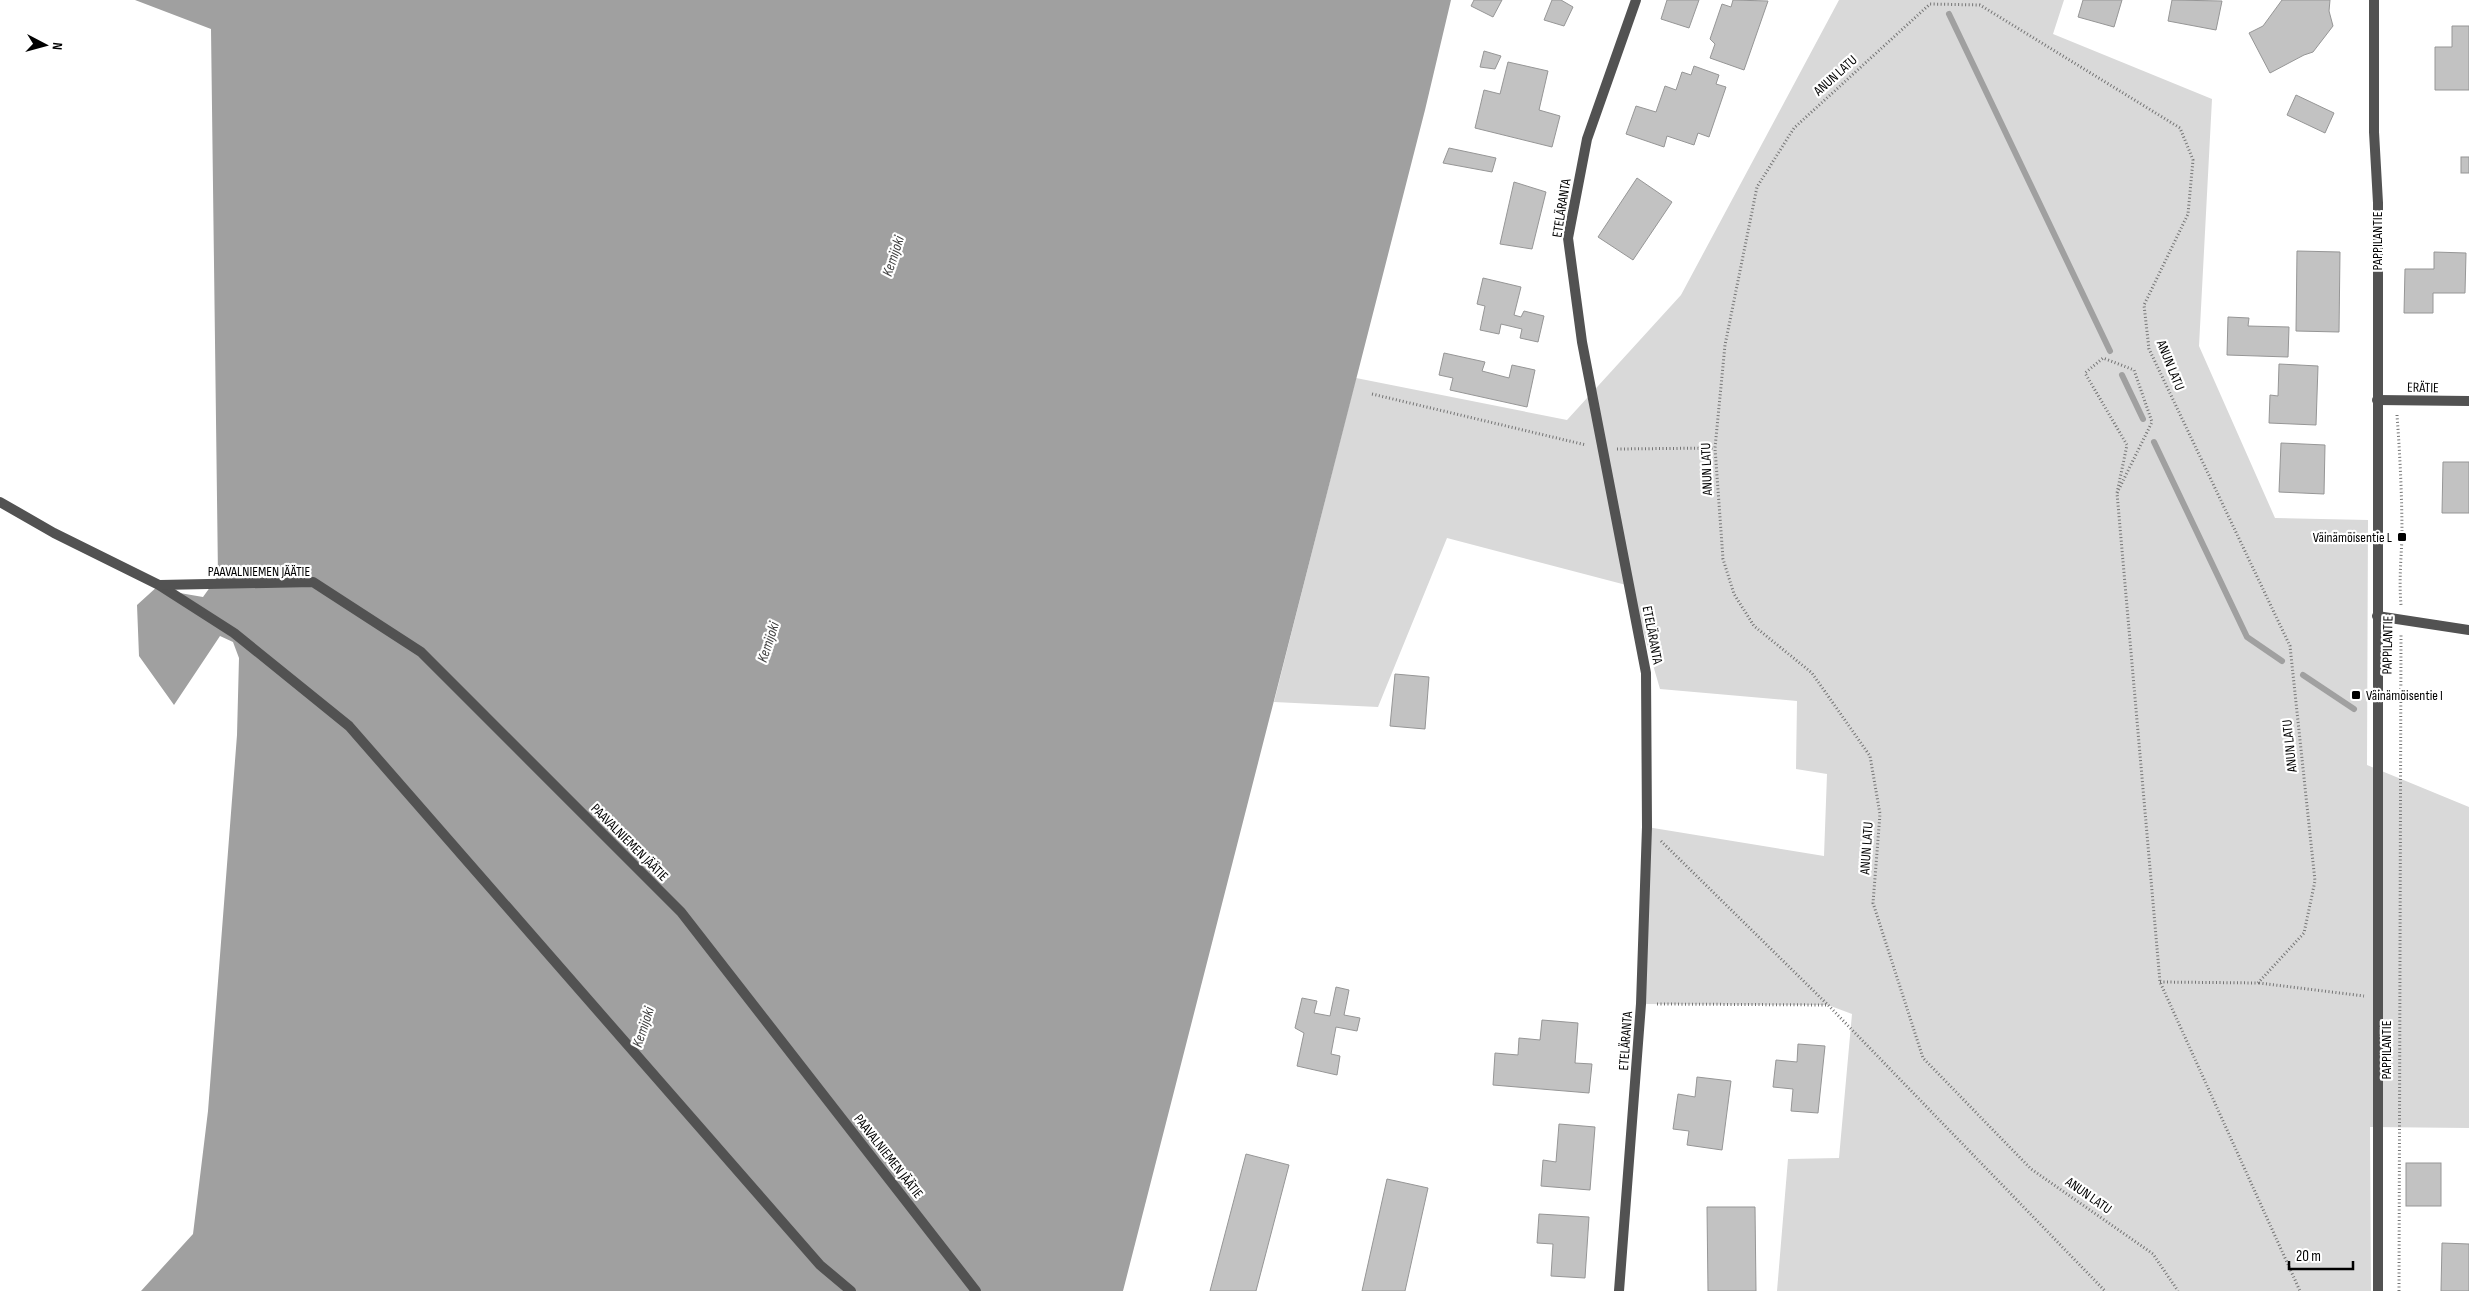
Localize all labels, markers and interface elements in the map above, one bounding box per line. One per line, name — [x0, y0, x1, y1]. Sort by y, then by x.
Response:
north arrow — [20, 20, 70, 70]
text: N — [49, 42, 66, 51]
street label: ANUN LATU — [1809, 51, 1861, 100]
street label: ETELÄRANTA — [1548, 177, 1575, 239]
street label: PAPPILANTIE — [2369, 211, 2386, 270]
water label: Kemijoki — [878, 232, 909, 279]
street label: ANUN LATU — [2152, 337, 2188, 393]
street label: ERÄTIE — [2407, 379, 2439, 396]
street label: ANUN LATU — [1697, 442, 1716, 497]
place label: Väinämöisentie L — [2313, 529, 2392, 546]
marker: Väinämöisentie L — [2396, 531, 2408, 543]
street label: PAAVALNIEMEN JÄÄTIE — [208, 563, 310, 580]
street label: ETELÄRANTA — [1639, 604, 1667, 667]
street label: PAPPILANTIE — [2378, 615, 2397, 675]
water label: Kemijoki — [753, 618, 784, 665]
place label: Väinämöisentie I — [2366, 687, 2443, 704]
marker: Väinämöisentie I — [2350, 689, 2362, 701]
street label: ANUN LATU — [2278, 719, 2301, 774]
street label: PAAVALNIEMEN JÄÄTIE — [587, 800, 672, 885]
street label: ANUN LATU — [1856, 821, 1877, 876]
water label: Kemijoki — [628, 1003, 659, 1050]
street label: ETELÄRANTA — [1615, 1010, 1636, 1071]
street label: PAPPILANTIE — [2378, 1020, 2395, 1079]
street label: PAAVALNIEMEN JÄÄTIE — [850, 1111, 927, 1202]
street label: ANUN LATU — [2061, 1173, 2115, 1218]
scale bar — [2289, 1238, 2353, 1270]
text: 20 m — [2296, 1247, 2321, 1266]

